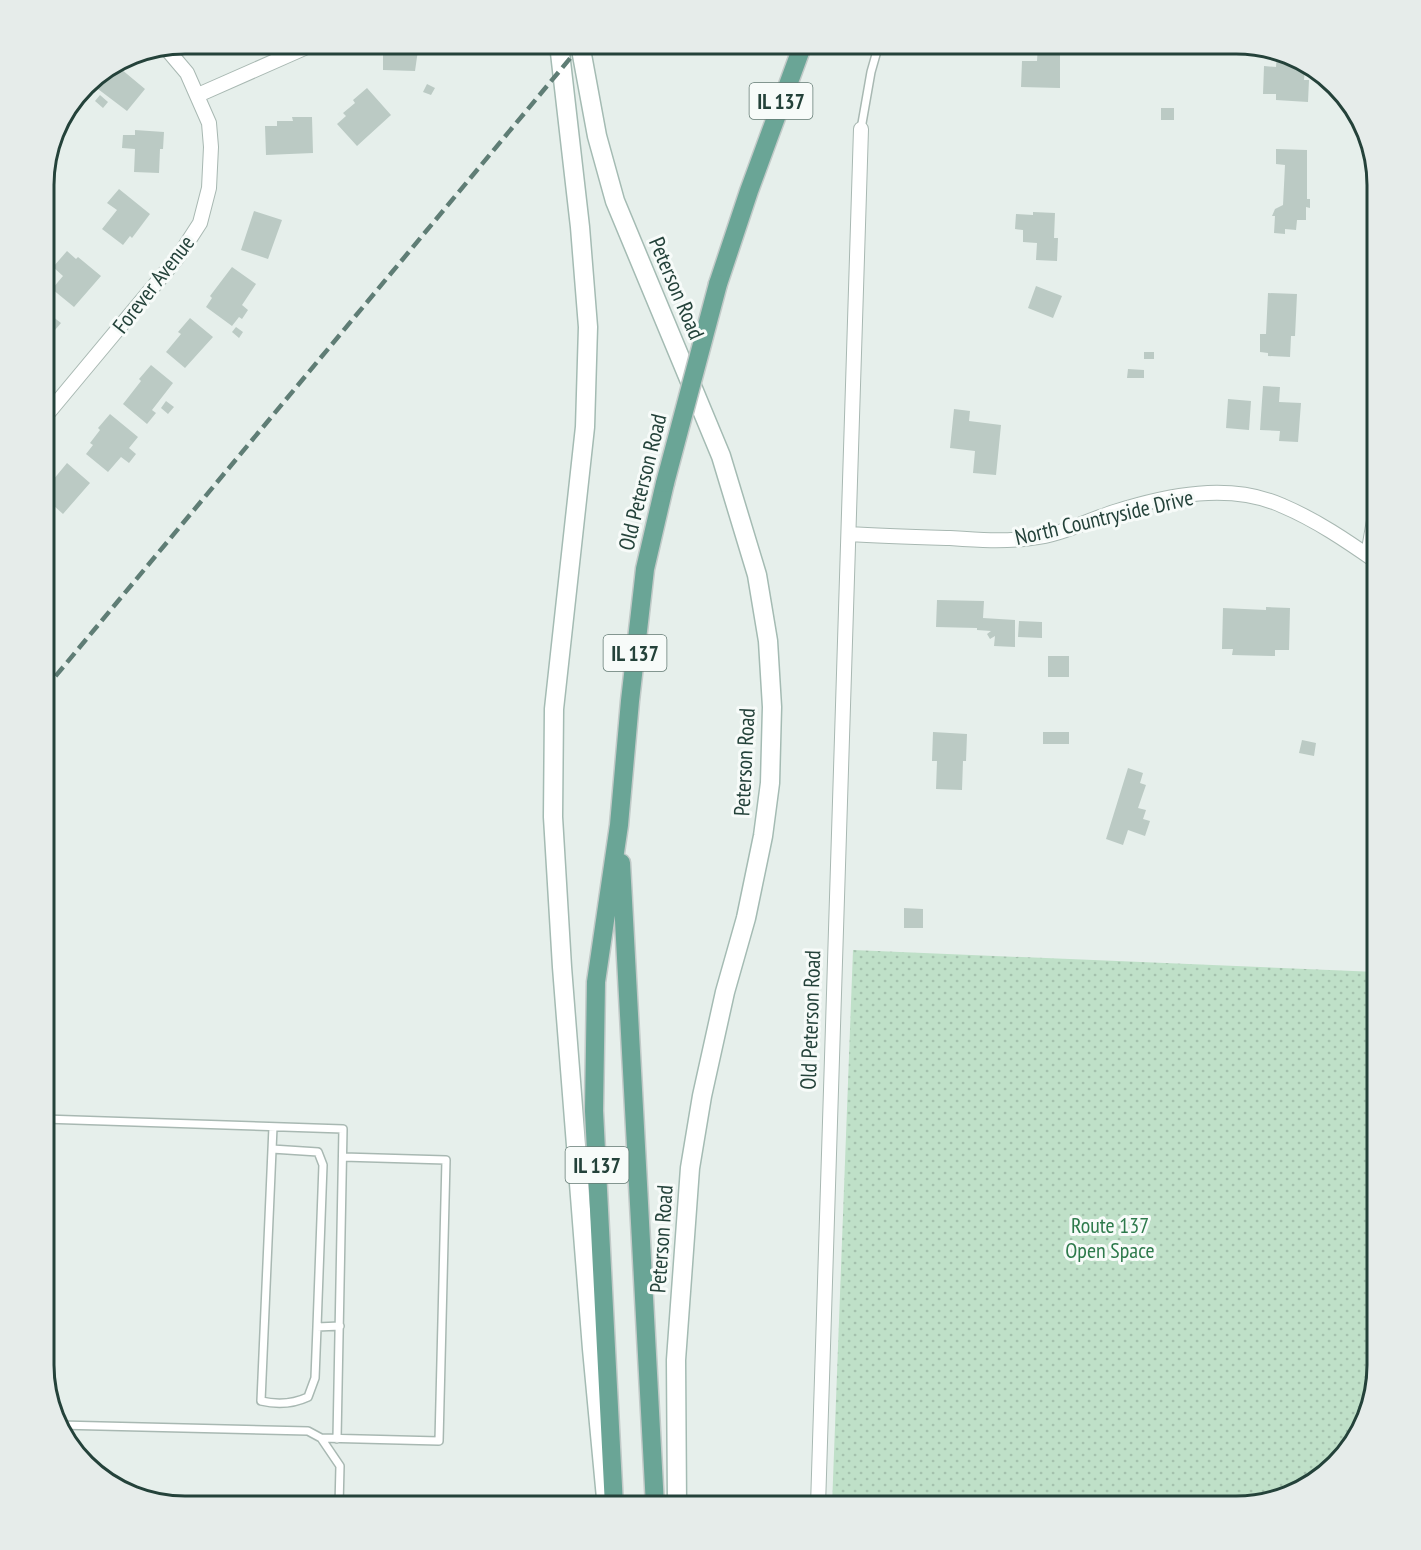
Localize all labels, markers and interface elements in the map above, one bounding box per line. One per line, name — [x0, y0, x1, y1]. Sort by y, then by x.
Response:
road number: IL 137 — [750, 83, 812, 119]
street label: Forever Avenue — [106, 229, 200, 339]
street label: Peterson Road — [643, 233, 711, 343]
street label: Old Peterson Road — [612, 411, 672, 553]
street label: North Countryside Drive — [1012, 483, 1196, 551]
road number: IL 137 — [604, 635, 666, 671]
street label: Peterson Road — [727, 707, 761, 817]
street label: Old Peterson Road — [794, 950, 826, 1090]
road number: IL 137 — [566, 1147, 628, 1183]
street label: Peterson Road — [643, 1184, 679, 1294]
park label: Route 137 Open Space — [1065, 1211, 1155, 1264]

